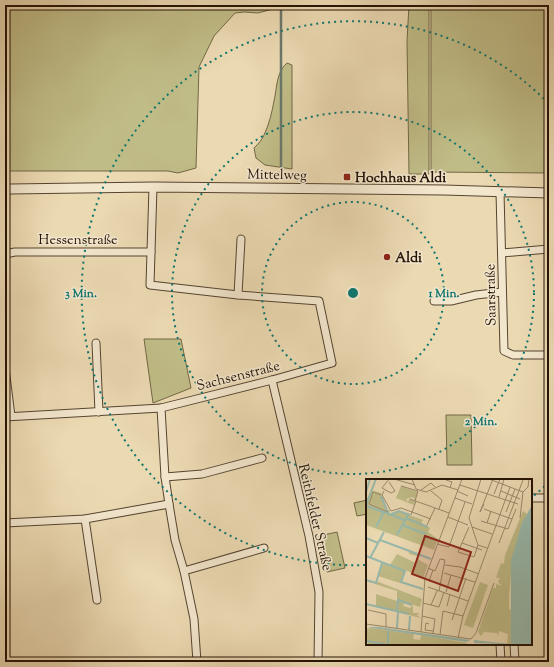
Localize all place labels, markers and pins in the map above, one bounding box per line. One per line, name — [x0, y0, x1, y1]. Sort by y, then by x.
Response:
place label: Hochhaus Aldi — [355, 169, 446, 189]
marker: Hochhaus Aldi — [342, 172, 352, 182]
place label: Aldi — [395, 249, 422, 269]
marker: Aldi — [382, 252, 392, 262]
centre of rings — [346, 286, 360, 300]

